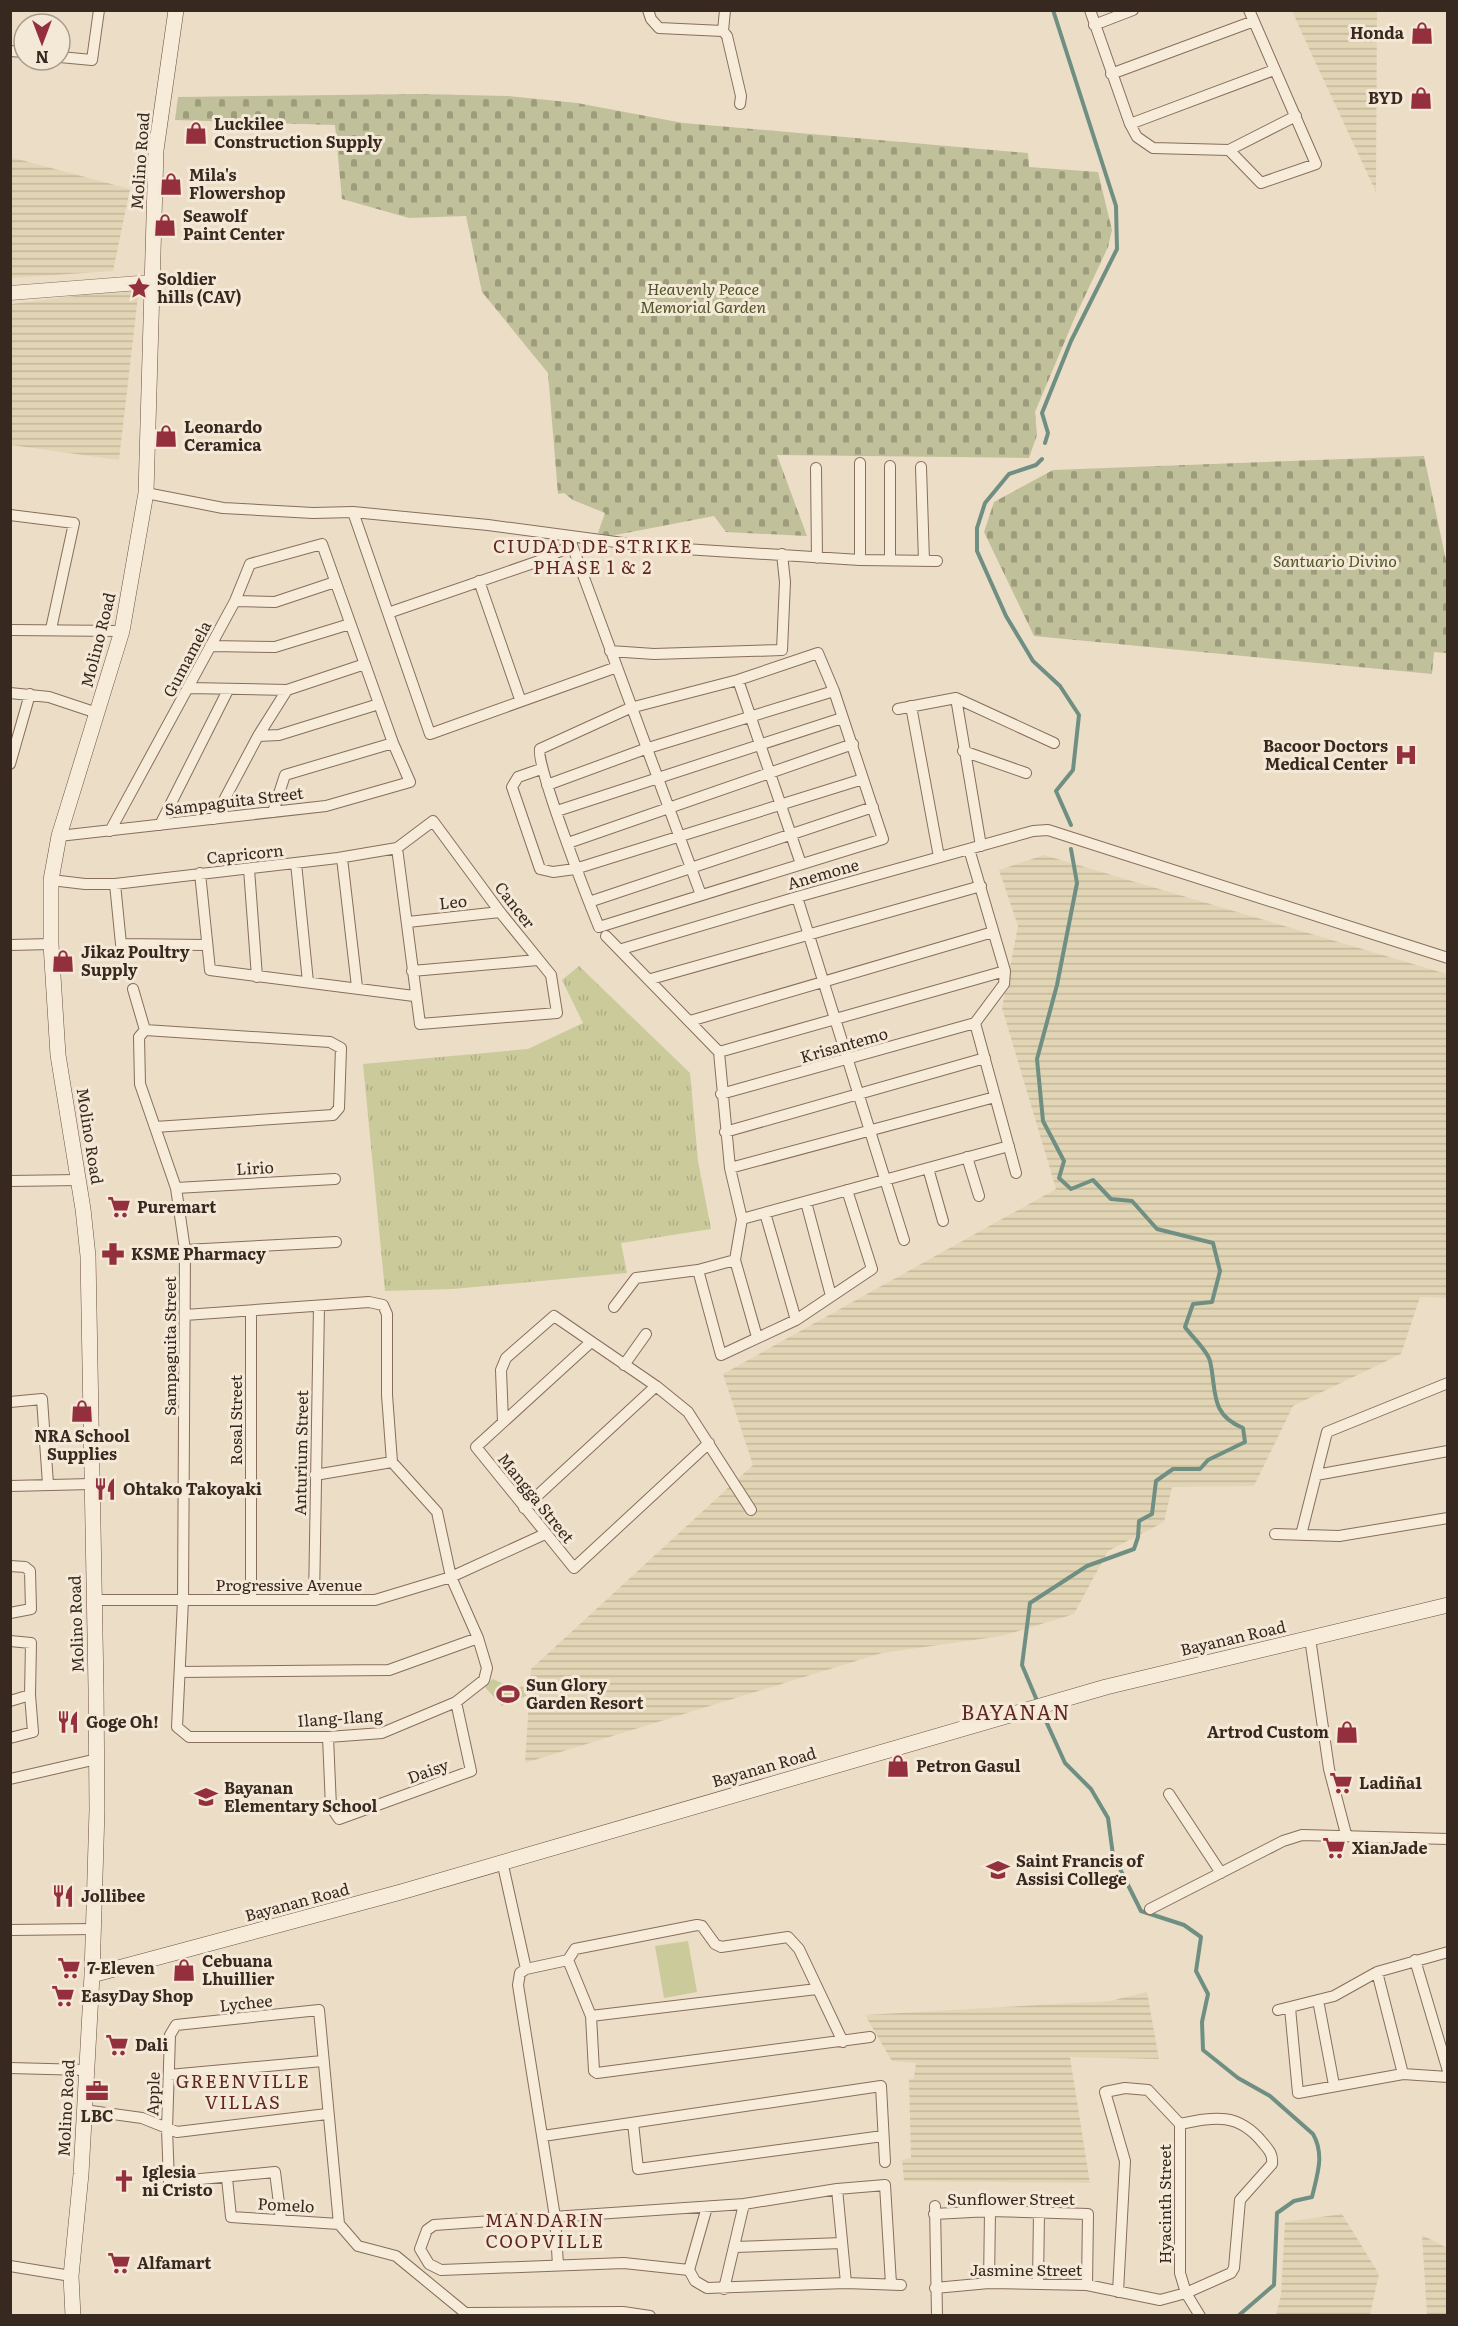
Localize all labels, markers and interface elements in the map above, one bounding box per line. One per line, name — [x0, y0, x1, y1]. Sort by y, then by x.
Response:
north arrow — [12, 12, 72, 72]
place label: Honda — [1350, 20, 1405, 44]
shop icon: Honda — [1409, 20, 1435, 46]
text: N — [35, 46, 49, 70]
place label: BYD — [1368, 85, 1403, 109]
shop icon: BYD — [1408, 85, 1434, 111]
street label: Molino Road — [124, 111, 154, 210]
place label: Luckilee Construction Supply — [214, 111, 382, 153]
shop icon: Luckilee Construction Supply — [183, 120, 209, 146]
place label: Mila's Flowershop — [189, 162, 286, 204]
shop icon: Mila's Flowershop — [158, 171, 184, 197]
place label: Seawolf Paint Center — [183, 203, 285, 245]
shop icon: Seawolf Paint Center — [152, 212, 178, 238]
place label: Soldier hills (CAV) — [157, 266, 242, 308]
place icon: Soldier hills (CAV) — [126, 275, 152, 301]
park label: Heavenly Peace Memorial Garden — [640, 276, 766, 318]
place label: Leonardo Ceramica — [184, 414, 262, 456]
shop icon: Leonardo Ceramica — [153, 423, 179, 449]
district label: CIUDAD DE STRIKE PHASE 1 & 2 — [493, 532, 693, 580]
park label: Santuario Divino — [1273, 548, 1397, 572]
street label: Molino Road — [74, 589, 121, 690]
street label: Gumamela — [156, 616, 217, 701]
place label: Bacoor Doctors Medical Center — [1263, 733, 1388, 775]
hospital icon: Bacoor Doctors Medical Center — [1393, 742, 1419, 768]
street label: Sampaguita Street — [163, 780, 305, 820]
street label: Capricorn — [205, 837, 285, 869]
street label: Anemone — [784, 851, 861, 895]
street label: Cancer — [490, 876, 542, 933]
street label: Leo — [438, 888, 468, 914]
place label: Jikaz Poultry Supply — [81, 939, 190, 981]
shop icon: Jikaz Poultry Supply — [50, 948, 76, 974]
street label: Krisantemo — [797, 1020, 890, 1068]
street label: Molino Road — [72, 1086, 110, 1186]
street label: Lirio — [235, 1154, 274, 1180]
supermarket icon: Puremart — [106, 1194, 132, 1220]
place label: Puremart — [137, 1194, 216, 1218]
pharmacy icon: KSME Pharmacy — [100, 1241, 126, 1267]
place label: KSME Pharmacy — [131, 1241, 266, 1265]
street label: Sampaguita Street — [157, 1276, 181, 1416]
street label: Rosal Street — [223, 1374, 247, 1465]
street label: Anturium Street — [287, 1389, 313, 1516]
shop icon: NRA School Supplies — [69, 1398, 95, 1424]
place label: NRA School Supplies — [34, 1423, 130, 1465]
street label: Mangga Street — [493, 1447, 581, 1548]
restaurant icon: Ohtako Takoyaki — [92, 1476, 118, 1502]
place label: Ohtako Takoyaki — [123, 1476, 262, 1500]
street label: Progressive Avenue — [216, 1572, 362, 1596]
street label: Molino Road — [61, 1575, 89, 1673]
street label: Bayanan Road — [1178, 1613, 1288, 1661]
place label: Sun Glory Garden Resort — [526, 1672, 644, 1714]
sports icon: Sun Glory Garden Resort — [495, 1681, 521, 1707]
district label: BAYANAN — [961, 1696, 1071, 1726]
street label: Ilang-Ilang — [296, 1702, 383, 1732]
restaurant icon: Goge Oh! — [55, 1709, 81, 1735]
place label: Goge Oh! — [86, 1709, 159, 1733]
place label: Artrod Custom — [1207, 1719, 1329, 1743]
shop icon: Artrod Custom — [1334, 1719, 1360, 1745]
street label: Bayanan Road — [709, 1740, 819, 1792]
street label: Daisy — [404, 1751, 452, 1789]
shop icon: Petron Gasul — [885, 1753, 911, 1779]
place label: Petron Gasul — [916, 1753, 1021, 1777]
supermarket icon: Ladiña1 — [1328, 1770, 1354, 1796]
place label: Ladiña1 — [1359, 1770, 1422, 1794]
place label: Bayanan Elementary School — [224, 1775, 378, 1817]
school or university icon: Bayanan Elementary School — [193, 1784, 219, 1810]
supermarket icon: XianJade — [1321, 1835, 1347, 1861]
place label: XianJade — [1352, 1835, 1428, 1859]
place label: Saint Francis of Assisi College — [1016, 1848, 1145, 1890]
school or university icon: Saint Francis of Assisi College — [985, 1857, 1011, 1883]
street label: Bayanan Road — [242, 1875, 352, 1927]
restaurant icon: Jollibee — [50, 1883, 76, 1909]
place label: Jollibee — [81, 1883, 145, 1907]
place label: Cebuana Lhuillier — [202, 1948, 275, 1990]
supermarket icon: 7-Eleven — [56, 1955, 82, 1981]
place label: 7-Eleven — [87, 1955, 155, 1979]
shop icon: Cebuana Lhuillier — [171, 1957, 197, 1983]
supermarket icon: EasyDay Shop — [50, 1983, 76, 2009]
place label: EasyDay Shop — [81, 1983, 193, 2007]
street label: Lychee — [218, 1987, 273, 2017]
supermarket icon: Dali — [104, 2032, 130, 2058]
place label: Dali — [135, 2032, 168, 2056]
street label: Molino Road — [50, 2058, 80, 2157]
district label: GREENVILLE VILLAS — [176, 2067, 310, 2115]
street label: Apple — [139, 2071, 165, 2117]
office icon: LBC — [84, 2078, 110, 2104]
place label: LBC — [81, 2103, 113, 2127]
street label: Hyacinth Street — [1152, 2144, 1176, 2264]
place label: Iglesia ni Cristo — [142, 2159, 213, 2201]
church icon: Iglesia ni Cristo — [111, 2168, 137, 2194]
street label: Sunflower Street — [947, 2186, 1076, 2210]
street label: Pomelo — [257, 2191, 315, 2217]
district label: MANDARIN COOPVILLE — [485, 2206, 605, 2254]
supermarket icon: Alfamart — [106, 2250, 132, 2276]
place label: Alfamart — [137, 2250, 211, 2274]
street label: Jasmine Street — [970, 2257, 1083, 2281]

